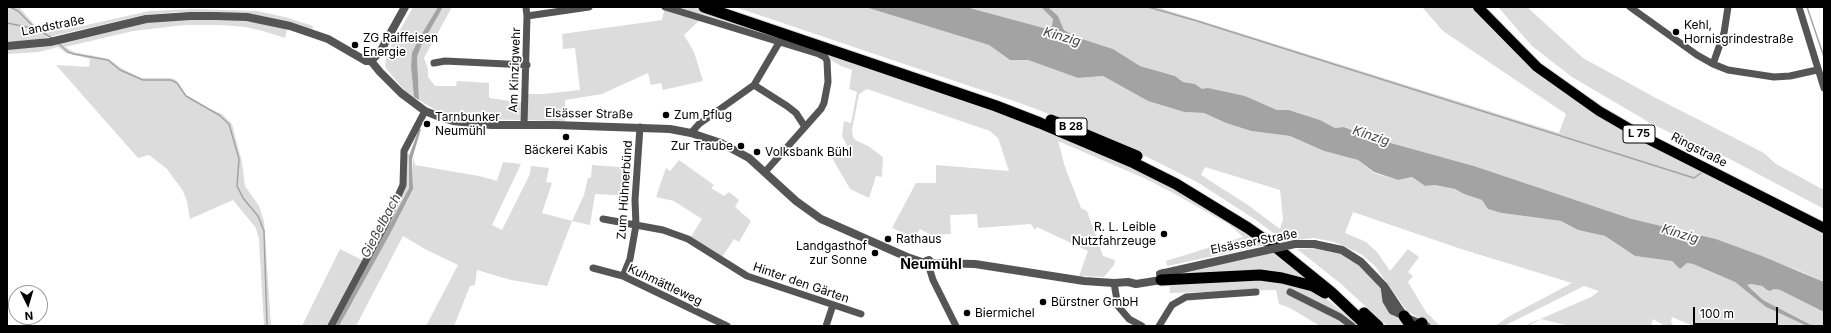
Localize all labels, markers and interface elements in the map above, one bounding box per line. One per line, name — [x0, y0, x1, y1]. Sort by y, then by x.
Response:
street label: Landstraße — [20, 13, 86, 39]
place label: Kehl, Hornisgrindestraße — [1684, 18, 1793, 46]
water label: Kinzig — [1042, 24, 1082, 50]
street label: Am Kinzigwehr — [506, 27, 524, 113]
marker: Kehl, Hornisgrindestraße — [1671, 27, 1681, 37]
place label: ZG Raiffeisen Energie — [363, 31, 438, 59]
marker: ZG Raiffeisen Energie — [350, 40, 360, 50]
street label: Elsässer Straße — [545, 106, 633, 122]
place label: Zum Pflug — [674, 108, 732, 122]
place label: Tarnbunker Neumühl — [435, 110, 500, 138]
marker: Zum Pflug — [661, 110, 671, 120]
road number: B 28 — [1055, 118, 1087, 136]
marker: Tarnbunker Neumühl — [422, 119, 432, 129]
water label: Kinzig — [1350, 123, 1392, 149]
road number: L 75 — [1623, 125, 1655, 143]
street label: Ringstraße — [1669, 130, 1729, 170]
marker: Bäckerei Kabis — [561, 132, 571, 142]
place label: Zur Traube — [671, 139, 733, 153]
street label: Zum Hühnerbünd — [614, 140, 636, 240]
marker: Zur Traube — [736, 141, 746, 151]
place label: Bäckerei Kabis — [524, 143, 608, 157]
place label: Volksbank Bühl — [765, 145, 852, 159]
marker: Volksbank Bühl — [752, 147, 762, 157]
water label: Gießelbach — [358, 191, 404, 261]
place label: R. L. Leible Nutzfahrzeuge — [1072, 220, 1156, 248]
water label: Kinzig — [1660, 221, 1700, 247]
street label: Elsässer Straße — [1209, 227, 1299, 257]
marker: R. L. Leible Nutzfahrzeuge — [1159, 229, 1169, 239]
place label: Rathaus — [896, 232, 942, 246]
marker: Rathaus — [883, 234, 893, 244]
place label: Landgasthof zur Sonne — [796, 239, 867, 267]
marker: Landgasthof zur Sonne — [870, 248, 880, 258]
district label: Neumühl — [900, 257, 962, 273]
street label: Hinter den Gärten — [751, 260, 851, 306]
street label: Kuhmättleweg — [626, 262, 704, 308]
north arrow — [8, 285, 48, 325]
place label: Bürstner GmbH — [1051, 295, 1138, 309]
marker: Bürstner GmbH — [1038, 297, 1048, 307]
scale bar — [1695, 299, 1780, 325]
place label: Biermichel — [975, 306, 1035, 320]
text: 100 m — [1700, 306, 1734, 321]
marker: Biermichel — [962, 308, 972, 318]
text: N — [24, 309, 34, 323]

